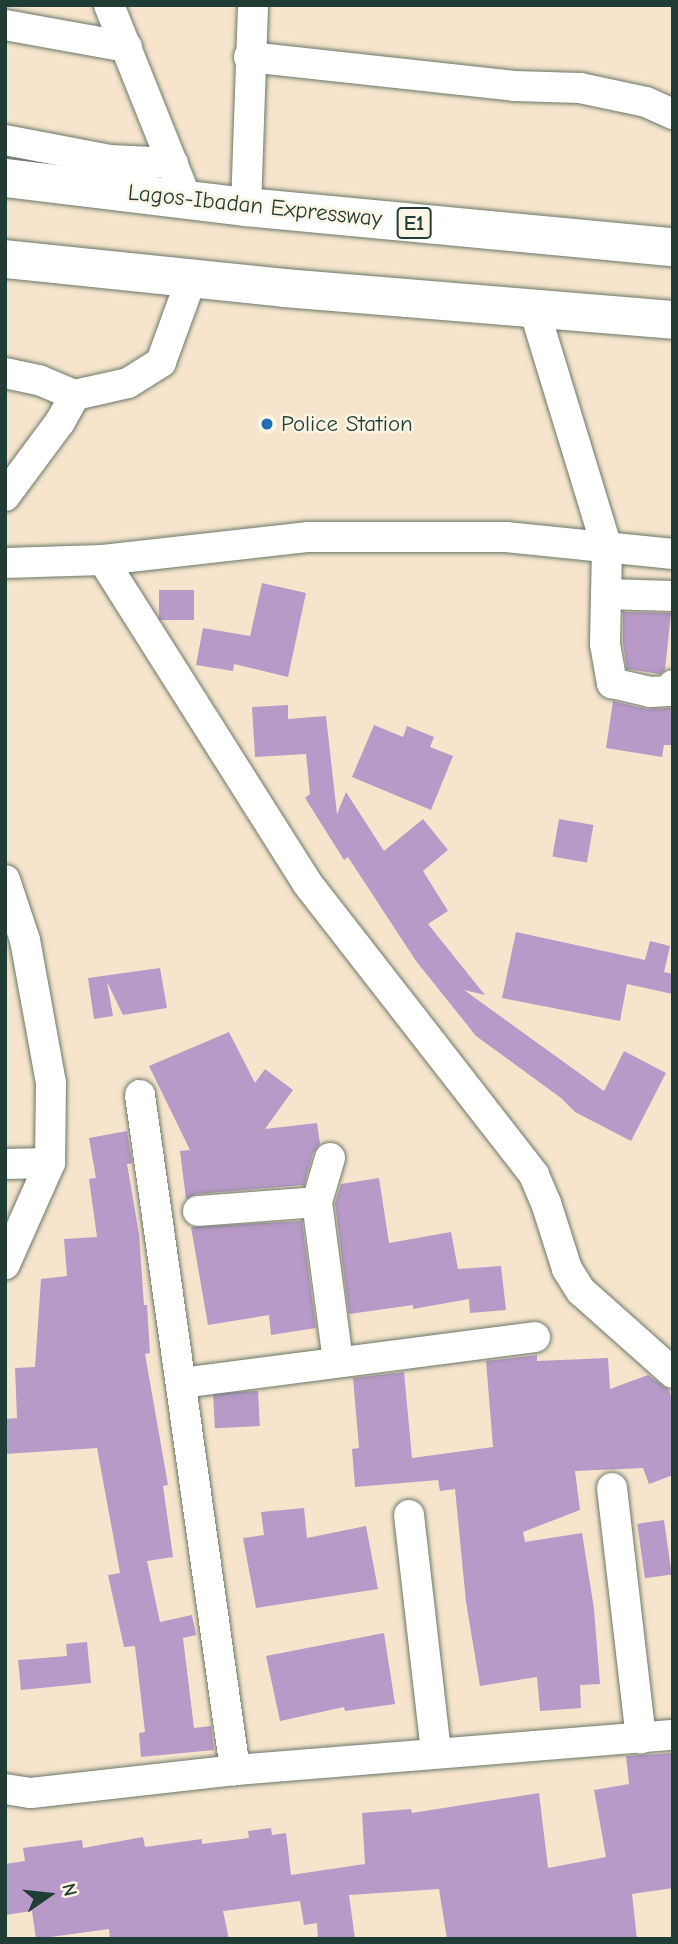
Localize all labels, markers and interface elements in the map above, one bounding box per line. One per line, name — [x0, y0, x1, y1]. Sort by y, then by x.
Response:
street label: Lagos-Ibadan Expressway — [127, 179, 383, 233]
road number: E1 — [396, 206, 432, 241]
place label: Police Station — [281, 410, 413, 438]
marker: Police Station — [259, 416, 275, 432]
north arrow — [14, 1860, 84, 1930]
text: N — [57, 1881, 82, 1899]

